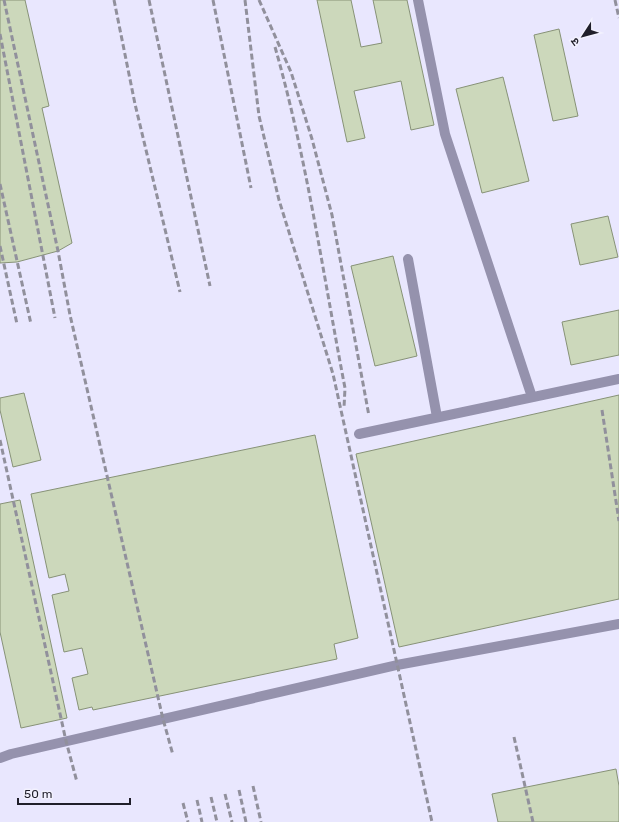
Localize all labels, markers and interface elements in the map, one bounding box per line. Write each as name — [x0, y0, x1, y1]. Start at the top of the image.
north arrow — [563, 16, 603, 56]
text: उ — [568, 35, 582, 48]
scale bar — [18, 780, 130, 806]
text: 50 m — [24, 787, 52, 801]

